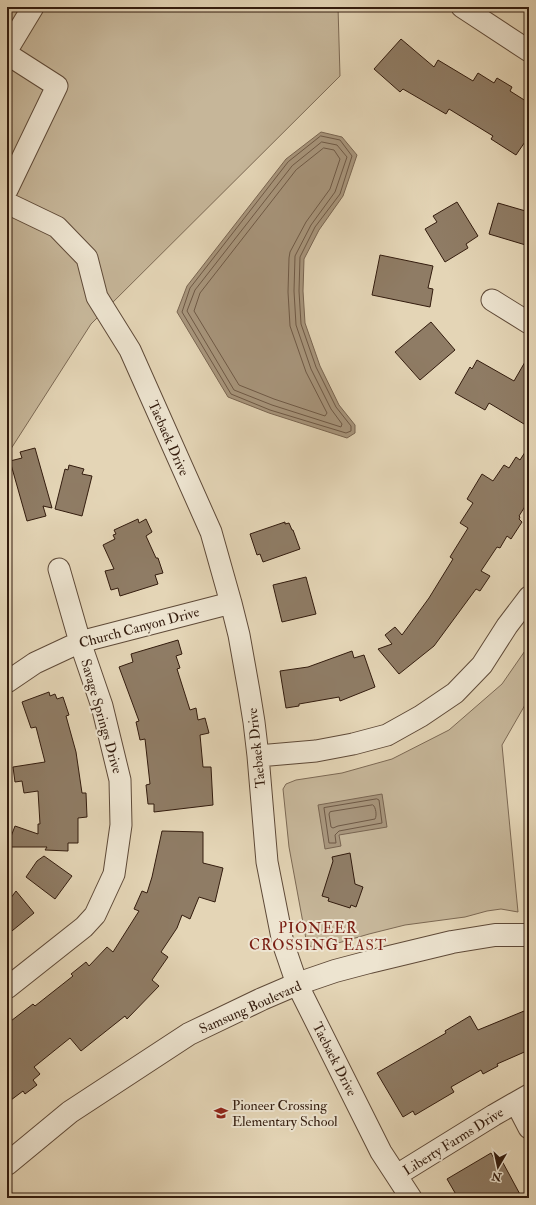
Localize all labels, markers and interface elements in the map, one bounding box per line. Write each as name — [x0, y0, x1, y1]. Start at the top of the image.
street label: Taebaek Drive — [144, 398, 193, 479]
street label: Church Canyon Drive — [77, 603, 202, 653]
street label: Savage Springs Drive — [76, 657, 126, 776]
street label: Taebaek Drive — [244, 707, 269, 789]
district label: PIONEER CROSSING EAST — [249, 919, 387, 955]
street label: Samsung Boulevard — [197, 977, 304, 1038]
street label: Taebaek Drive — [309, 1019, 360, 1099]
place label: Pioneer Crossing Elementary School — [232, 1097, 338, 1131]
street label: Liberty Farms Drive — [400, 1104, 507, 1180]
school or university icon: Pioneer Crossing Elementary School — [213, 1105, 229, 1121]
north arrow — [478, 1147, 518, 1187]
text: N — [490, 1169, 503, 1184]

